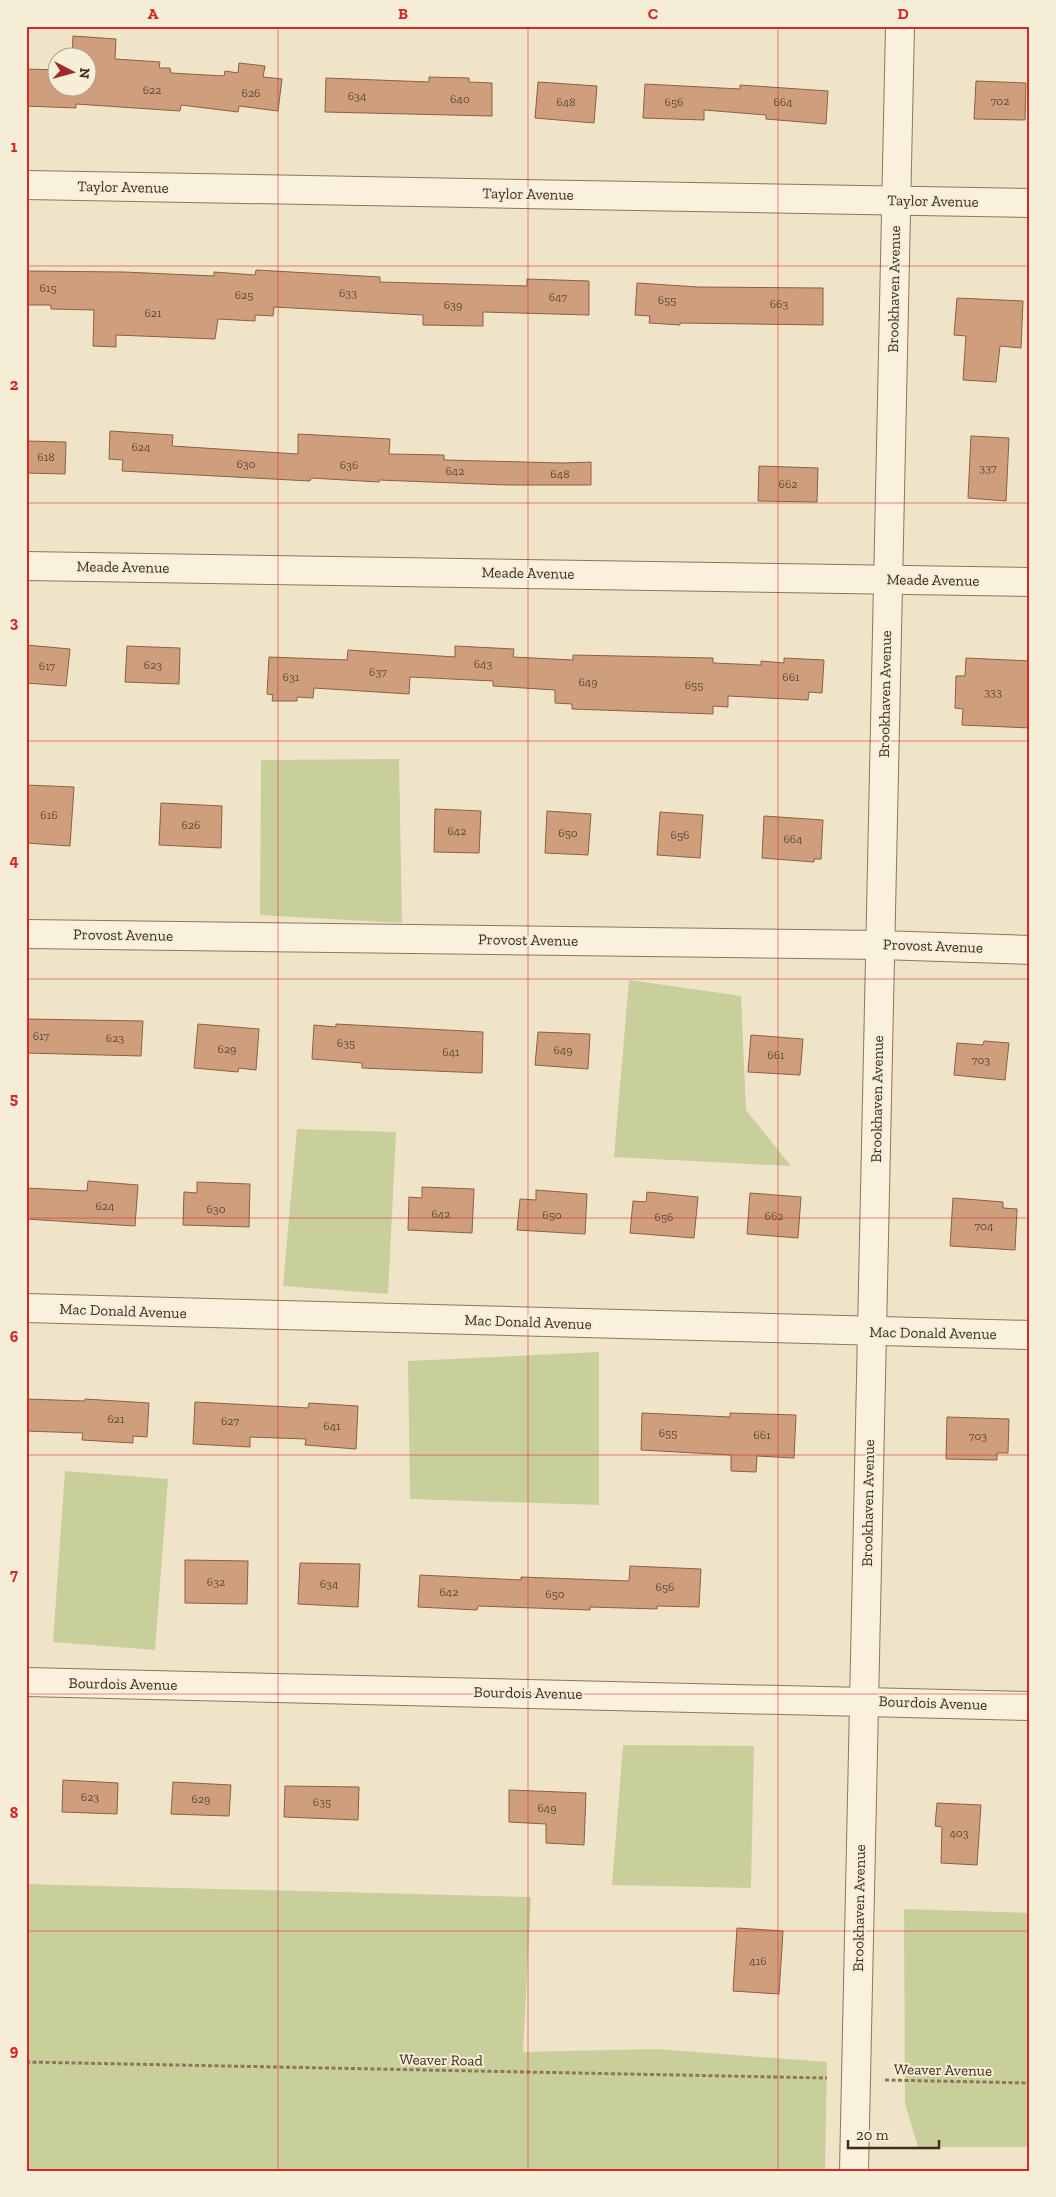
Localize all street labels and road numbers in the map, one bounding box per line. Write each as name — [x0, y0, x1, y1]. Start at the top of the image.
street label: Taylor Avenue — [77, 177, 169, 197]
street label: Taylor Avenue — [482, 184, 574, 204]
street label: Taylor Avenue — [887, 191, 979, 211]
street label: Brookhaven Avenue — [884, 225, 904, 353]
street label: Meade Avenue — [76, 557, 170, 577]
street label: Meade Avenue — [481, 563, 575, 583]
street label: Meade Avenue — [886, 570, 980, 590]
street label: Brookhaven Avenue — [875, 630, 895, 758]
street label: Provost Avenue — [73, 925, 173, 945]
street label: Provost Avenue — [478, 930, 578, 950]
street label: Provost Avenue — [883, 935, 983, 957]
street label: Brookhaven Avenue — [867, 1035, 887, 1163]
street label: Mac Donald Avenue — [59, 1300, 187, 1322]
street label: Mac Donald Avenue — [464, 1311, 592, 1333]
street label: Mac Donald Avenue — [869, 1323, 997, 1343]
street label: Brookhaven Avenue — [858, 1439, 878, 1567]
street label: Bourdois Avenue — [69, 1674, 177, 1694]
street label: Bourdois Avenue — [474, 1683, 582, 1703]
street label: Bourdois Avenue — [878, 1692, 988, 1714]
street label: Brookhaven Avenue — [849, 1844, 869, 1972]
street label: Weaver Road — [399, 2050, 484, 2070]
street label: Weaver Avenue — [894, 2060, 992, 2080]

